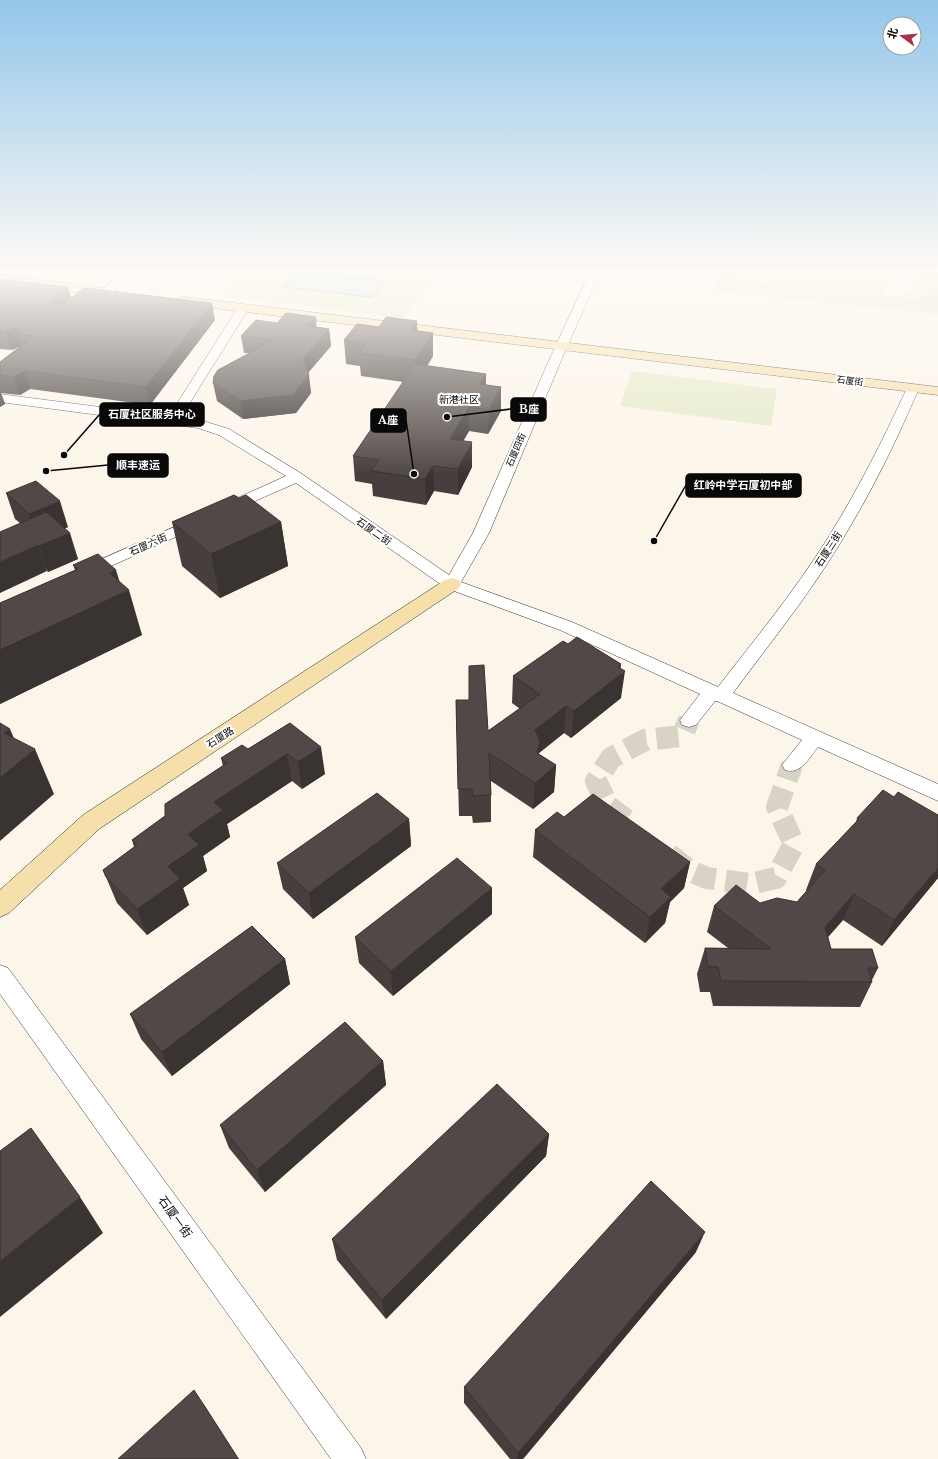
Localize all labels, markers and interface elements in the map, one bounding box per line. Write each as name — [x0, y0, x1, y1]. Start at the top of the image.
north arrow — [882, 16, 922, 56]
text: 北 — [884, 26, 901, 40]
street label: 石厦街 — [836, 373, 864, 388]
district label: 新港社区 — [439, 393, 479, 406]
callout: B座 — [511, 398, 546, 421]
text: B座 — [519, 402, 539, 416]
callout: 石厦社区服务中心 — [100, 403, 204, 426]
text: 石厦社区服务中心 — [108, 407, 196, 421]
callout: A座 — [371, 409, 406, 432]
text: A座 — [377, 413, 398, 427]
street label: 石厦四街 — [503, 431, 528, 469]
callout: 顺丰速运 — [108, 454, 168, 477]
text: 顺丰速运 — [116, 458, 160, 472]
callout: 红岭中学石厦初中部 — [686, 474, 801, 497]
text: 红岭中学石厦初中部 — [694, 478, 793, 492]
street label: 石厦二街 — [354, 515, 394, 548]
street label: 石厦三街 — [812, 529, 845, 570]
street label: 石厦六街 — [127, 530, 169, 559]
street label: 石厦路 — [204, 724, 236, 751]
street label: 石厦一街 — [155, 1193, 196, 1241]

